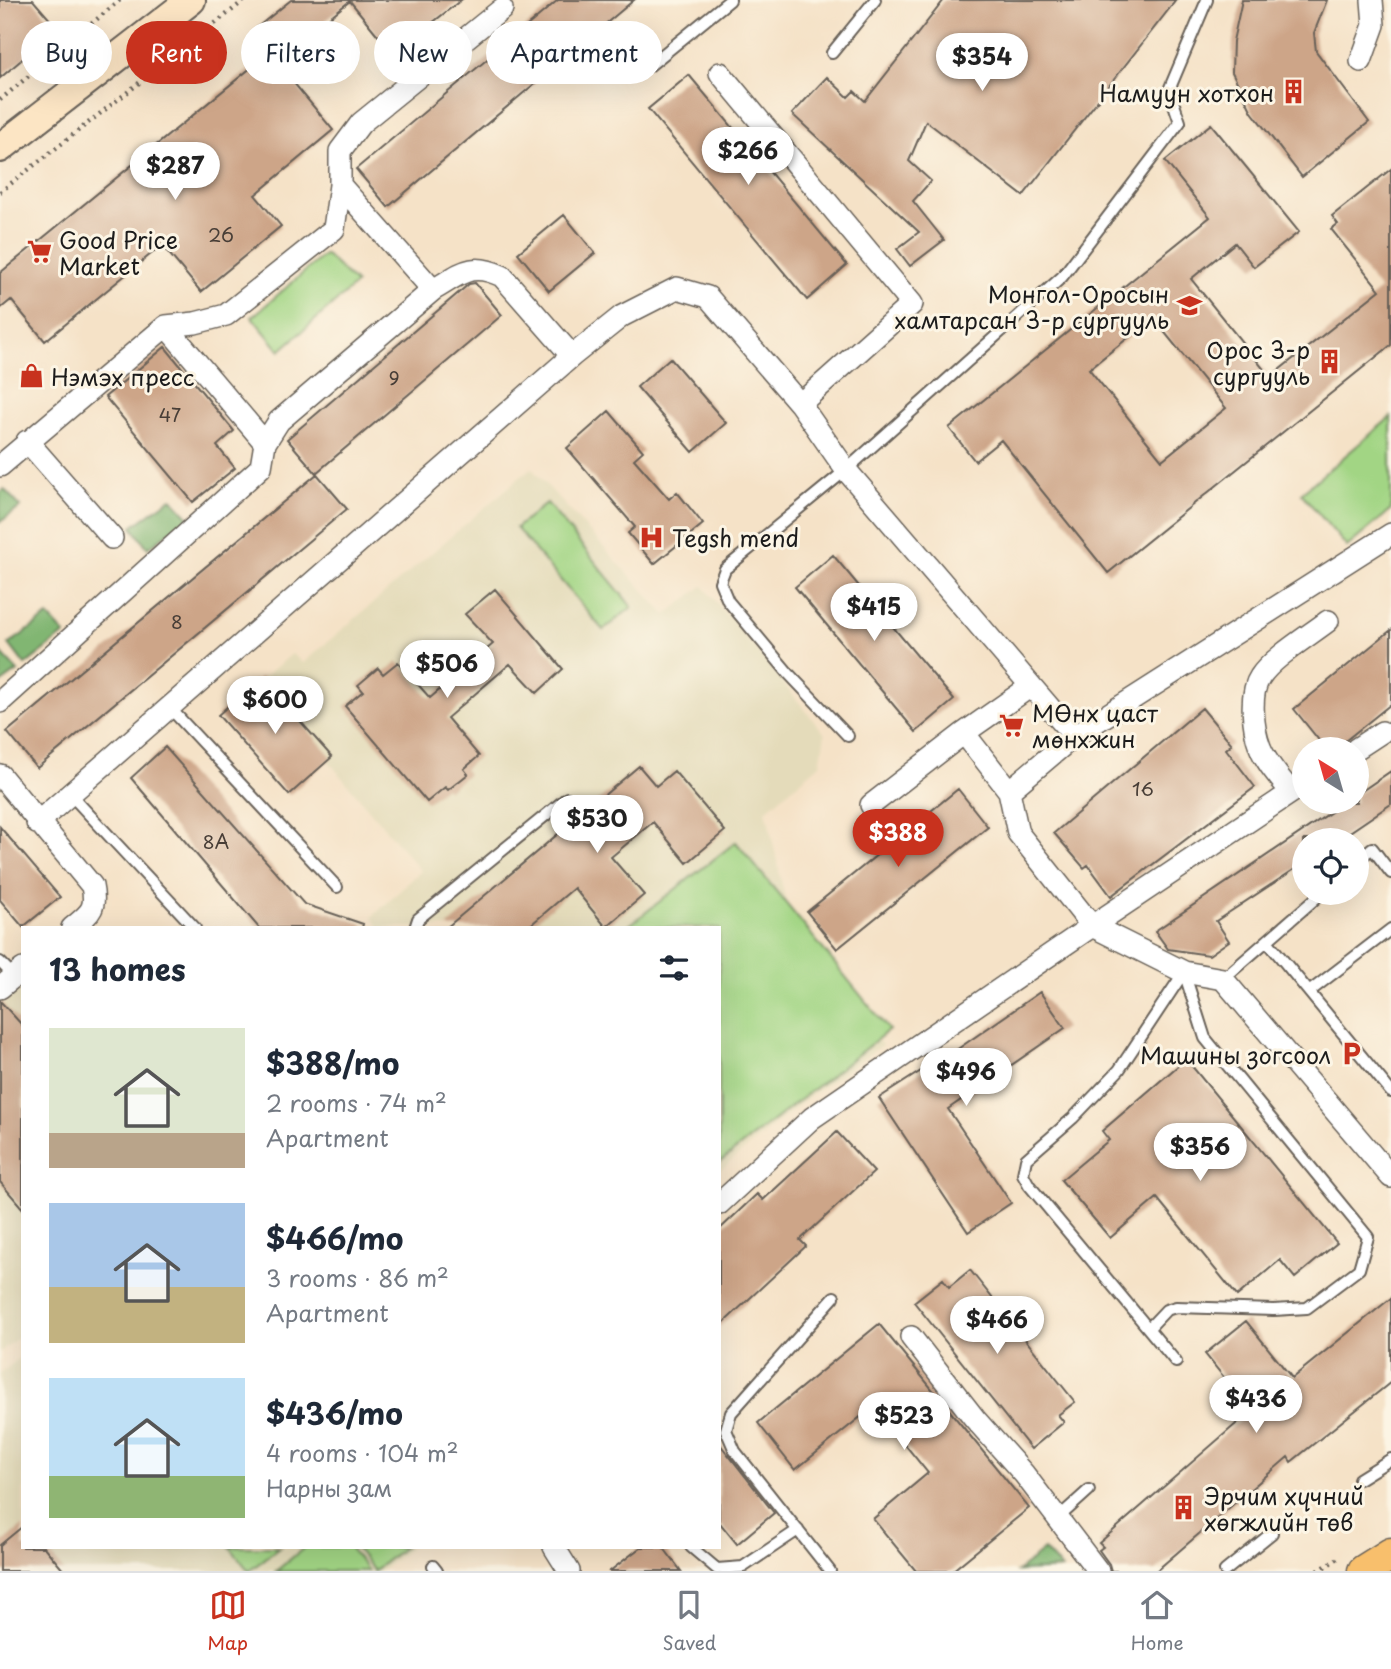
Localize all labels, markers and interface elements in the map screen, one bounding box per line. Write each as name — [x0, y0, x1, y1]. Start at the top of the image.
chip: Buy — [21, 21, 112, 84]
chip: Rent — [126, 21, 227, 84]
chip: Filters — [241, 21, 360, 84]
chip: New — [374, 21, 472, 84]
chip: Apartment — [486, 21, 662, 84]
pin: $354 — [941, 34, 1023, 93]
text: $354 — [952, 38, 1012, 73]
place label: Намуун хотхон — [1099, 75, 1274, 110]
building icon: Намуун хотхон — [1280, 78, 1308, 106]
pin: $266 — [707, 128, 789, 187]
text: $266 — [718, 132, 778, 167]
pin: $287 — [134, 142, 216, 202]
text: $287 — [146, 147, 204, 182]
house number: 26 — [208, 220, 234, 248]
place label: Good Price Market — [59, 222, 178, 283]
supermarket icon: Good Price Market — [25, 238, 53, 266]
place label: Монгол-Оросын хамтарсан 3-р сургууль — [895, 276, 1169, 337]
school or university icon: Монгол-Оросын хамтарсан 3-р сургууль — [1175, 292, 1203, 320]
place label: Орос 3-р сургууль — [1206, 332, 1310, 393]
building icon: Орос 3-р сургууль — [1316, 348, 1344, 376]
place label: Нэмэх пресс — [51, 359, 195, 394]
shop icon: Нэмэх пресс — [17, 362, 45, 390]
house number: 9 — [388, 363, 400, 391]
house number: 47 — [159, 400, 181, 428]
place label: Tegsh mend — [672, 520, 799, 555]
hospital icon: Tegsh mend — [638, 523, 666, 551]
pin: $415 — [833, 584, 915, 643]
text: $415 — [847, 588, 902, 623]
house number: 8 — [171, 607, 183, 635]
pin: $506 — [406, 640, 488, 700]
text: $506 — [416, 645, 478, 680]
pin: $600 — [234, 676, 316, 736]
text: $600 — [243, 681, 307, 716]
place label: МӨнх цаст мөнхжин — [1032, 695, 1159, 756]
supermarket icon: МӨнх цаст мөнхжин — [998, 711, 1026, 739]
north arrow — [1292, 737, 1368, 814]
map controls — [1292, 737, 1369, 905]
house number: 16 — [1132, 774, 1154, 802]
pin: $530 — [556, 796, 638, 855]
text: $530 — [566, 800, 628, 835]
pin: $388 — [857, 810, 939, 869]
text: $388 — [869, 814, 927, 849]
house number: 8А — [203, 827, 229, 855]
button: locate — [1292, 828, 1369, 905]
text: 13 homes — [49, 946, 186, 991]
icon: filters — [655, 949, 693, 987]
place label: Машины зогсоол — [1140, 1037, 1331, 1072]
text: $388/mo — [266, 1040, 399, 1085]
parking icon: Машины зогсоол — [1337, 1040, 1365, 1068]
pin: $496 — [925, 1048, 1007, 1108]
text: $496 — [936, 1053, 996, 1088]
icon: home — [105, 1056, 189, 1140]
text: 2 rooms · 74 m² — [266, 1085, 447, 1120]
text: Apartment — [266, 1120, 389, 1155]
pin: $356 — [1159, 1124, 1241, 1183]
text: $356 — [1170, 1128, 1230, 1163]
text: $466/mo — [266, 1215, 403, 1260]
icon: home — [105, 1231, 189, 1315]
text: 3 rooms · 86 m² — [266, 1260, 449, 1295]
text: Apartment — [266, 1295, 389, 1330]
pin: $466 — [956, 1296, 1038, 1356]
text: $466 — [966, 1301, 1028, 1336]
pin: $436 — [1215, 1376, 1297, 1435]
text: $436 — [1225, 1380, 1287, 1415]
text: $436/mo — [266, 1390, 403, 1435]
pin: $523 — [863, 1392, 945, 1452]
text: $523 — [874, 1397, 934, 1432]
icon: home — [105, 1406, 189, 1490]
text: 4 rooms · 104 m² — [266, 1435, 459, 1470]
text: Нарны зам — [266, 1470, 393, 1505]
place label: Эрчим хүчний хөгжлийн төв — [1204, 1478, 1364, 1539]
building icon: Эрчим хүчний хөгжлийн төв — [1170, 1494, 1198, 1522]
tab: Map — [207, 1586, 248, 1656]
tab: Saved — [662, 1586, 716, 1656]
tab: Home — [1131, 1586, 1184, 1656]

